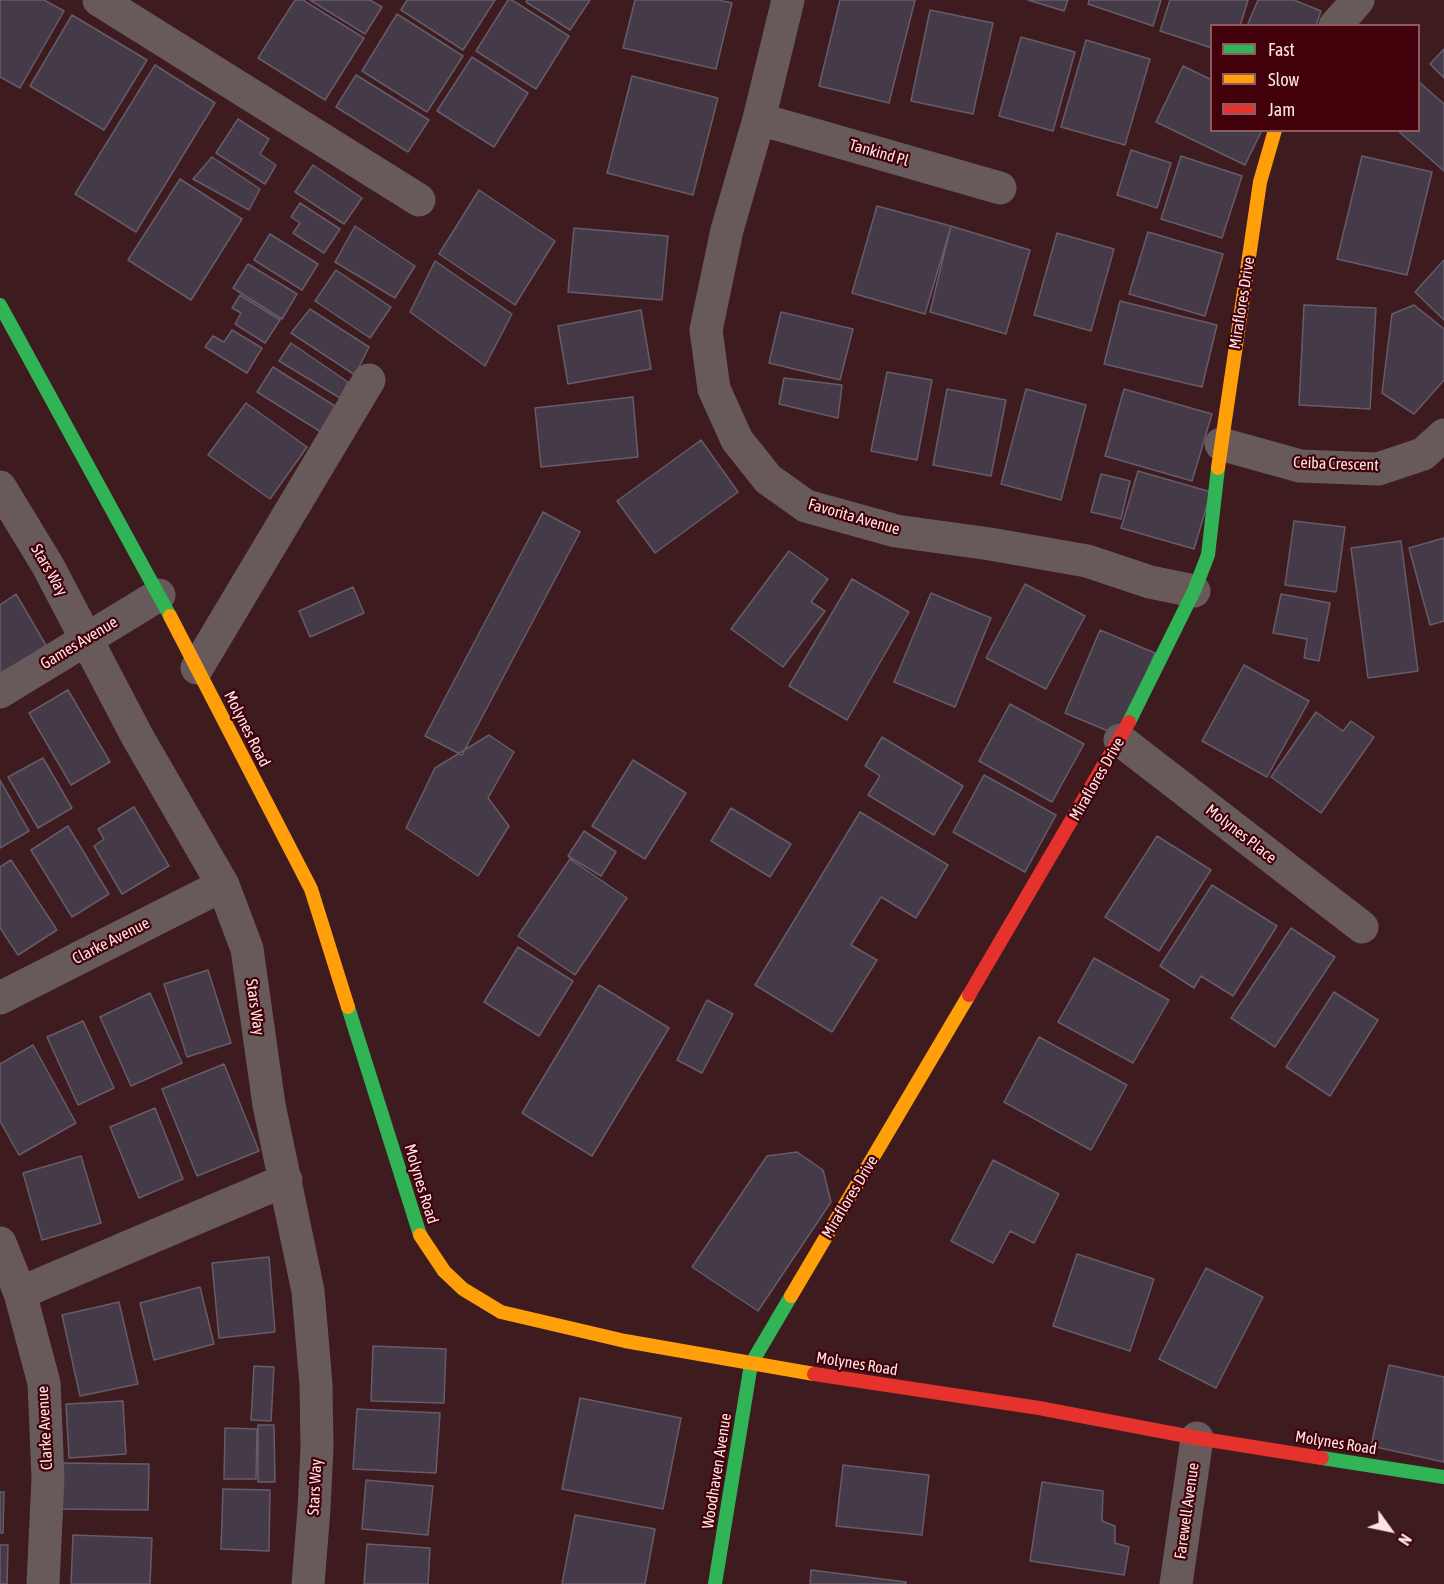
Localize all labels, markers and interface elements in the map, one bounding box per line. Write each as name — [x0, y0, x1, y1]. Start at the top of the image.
legend — [1210, 24, 1420, 132]
text: Fast — [1268, 39, 1295, 60]
text: Slow — [1268, 69, 1299, 90]
text: Jam — [1268, 99, 1295, 120]
street label: Tankind Pl — [847, 135, 911, 171]
street label: Miraflores Drive — [1225, 256, 1259, 350]
street label: Ceiba Crescent — [1293, 453, 1379, 475]
street label: Favorita Avenue — [806, 495, 902, 539]
street label: Stars Way — [27, 541, 71, 599]
street label: Games Avenue — [37, 612, 121, 674]
street label: Molynes Road — [220, 688, 274, 770]
street label: Miraflores Drive — [1065, 734, 1129, 824]
street label: Molynes Place — [1202, 800, 1280, 868]
street label: Clarke Avenue — [69, 913, 153, 969]
street label: Stars Way — [242, 978, 268, 1036]
street label: Molynes Road — [400, 1142, 442, 1226]
street label: Miraflores Drive — [818, 1152, 882, 1242]
street label: Molynes Road — [815, 1348, 899, 1380]
street label: Clarke Avenue — [33, 1386, 57, 1470]
street label: Woodhaven Avenue — [698, 1412, 736, 1530]
street label: Molynes Road — [1294, 1427, 1378, 1459]
street label: Stars Way — [304, 1458, 326, 1516]
street label: Farewell Avenue — [1171, 1462, 1203, 1560]
north arrow — [1360, 1500, 1420, 1560]
text: N — [1395, 1531, 1415, 1549]

